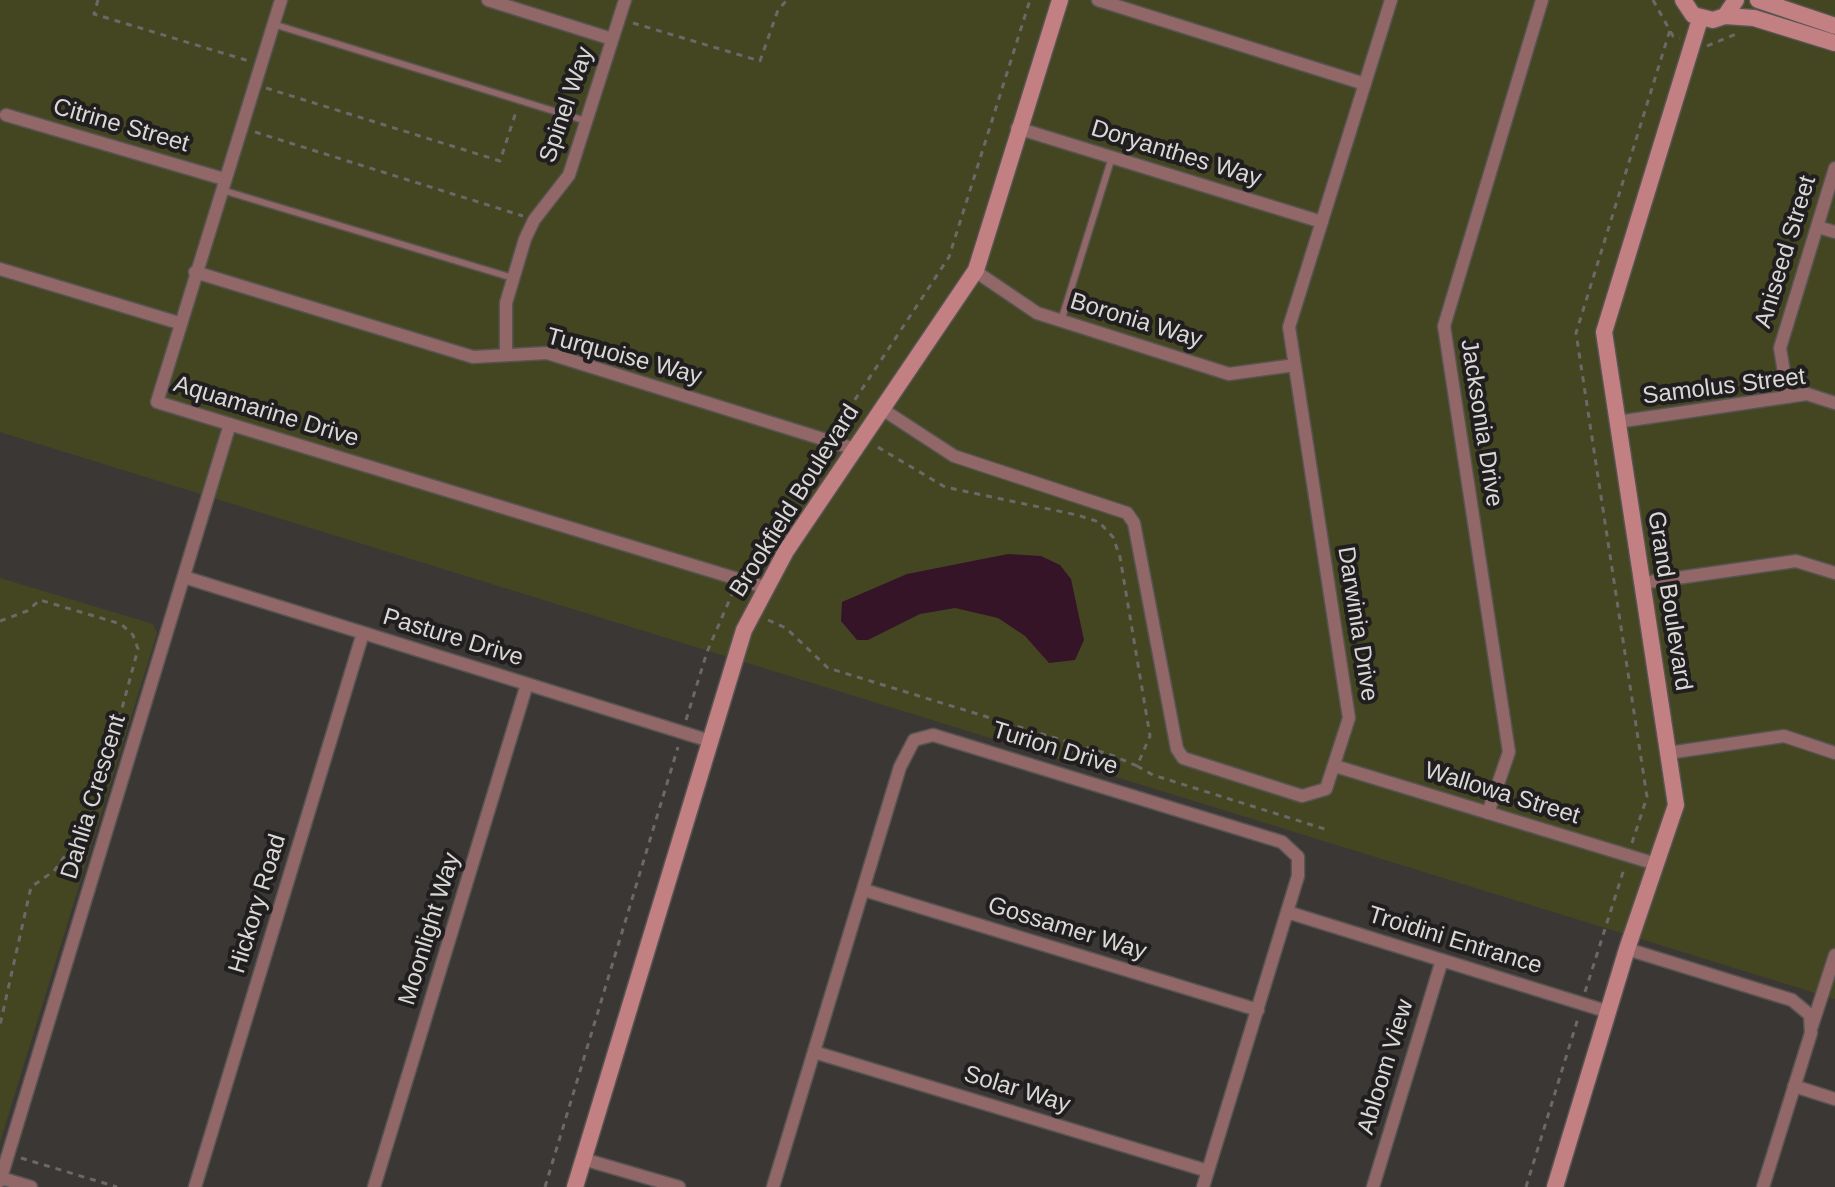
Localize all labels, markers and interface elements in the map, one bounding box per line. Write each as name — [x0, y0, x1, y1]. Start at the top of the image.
street label: Spinel Way — [534, 43, 600, 167]
street label: Citrine Street — [50, 93, 192, 159]
street label: Doryanthes Way — [1087, 114, 1265, 194]
street label: Aniseed Street — [1749, 173, 1823, 331]
street label: Boronia Way — [1067, 287, 1205, 355]
street label: Turquoise Way — [543, 322, 705, 392]
street label: Jacksonia Drive — [1454, 337, 1508, 509]
street label: Samolus Street — [1641, 363, 1807, 411]
street label: Aquamarine Drive — [170, 370, 362, 454]
street label: Brookfield Boulevard — [724, 399, 866, 603]
street label: Grand Boulevard — [1641, 509, 1697, 693]
street label: Darwinia Drive — [1331, 545, 1383, 703]
street label: Pasture Drive — [379, 603, 527, 673]
street label: Dahlia Crescent — [55, 711, 133, 883]
street label: Turion Drive — [989, 716, 1121, 782]
street label: Wallowa Street — [1421, 757, 1583, 831]
street label: Hickory Road — [223, 831, 293, 977]
street label: Moonlight Way — [393, 849, 467, 1009]
street label: Gossamer Way — [984, 891, 1150, 967]
street label: Troidini Entrance — [1364, 901, 1546, 981]
street label: Abloom View — [1352, 996, 1420, 1138]
street label: Solar Way — [960, 1060, 1074, 1120]

